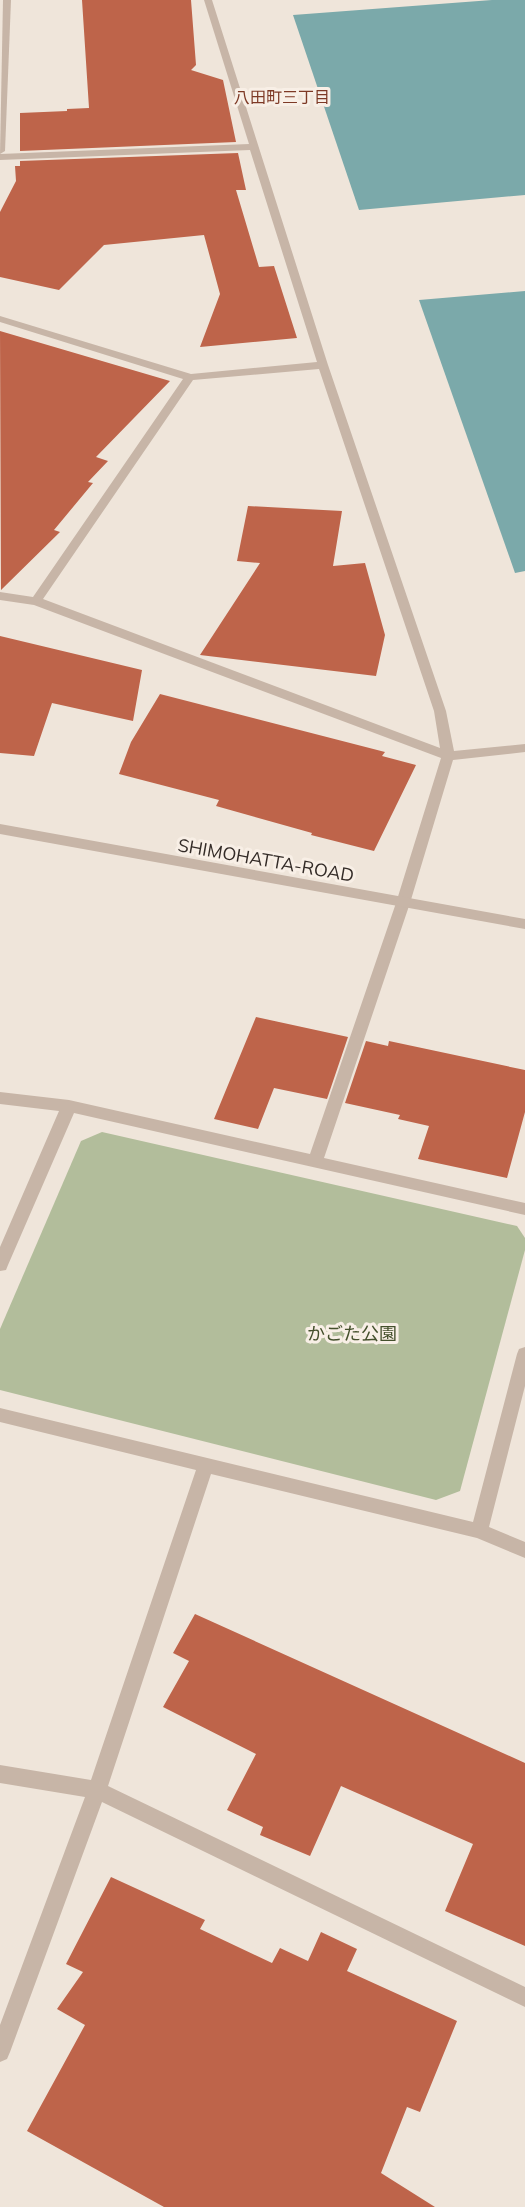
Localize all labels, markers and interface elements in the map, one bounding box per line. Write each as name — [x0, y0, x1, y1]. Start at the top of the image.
district label: 八田町三丁目 — [234, 87, 330, 107]
street label: SHIMOHATTA-ROAD — [176, 833, 356, 887]
park label: かごた公園 — [307, 1322, 397, 1345]

